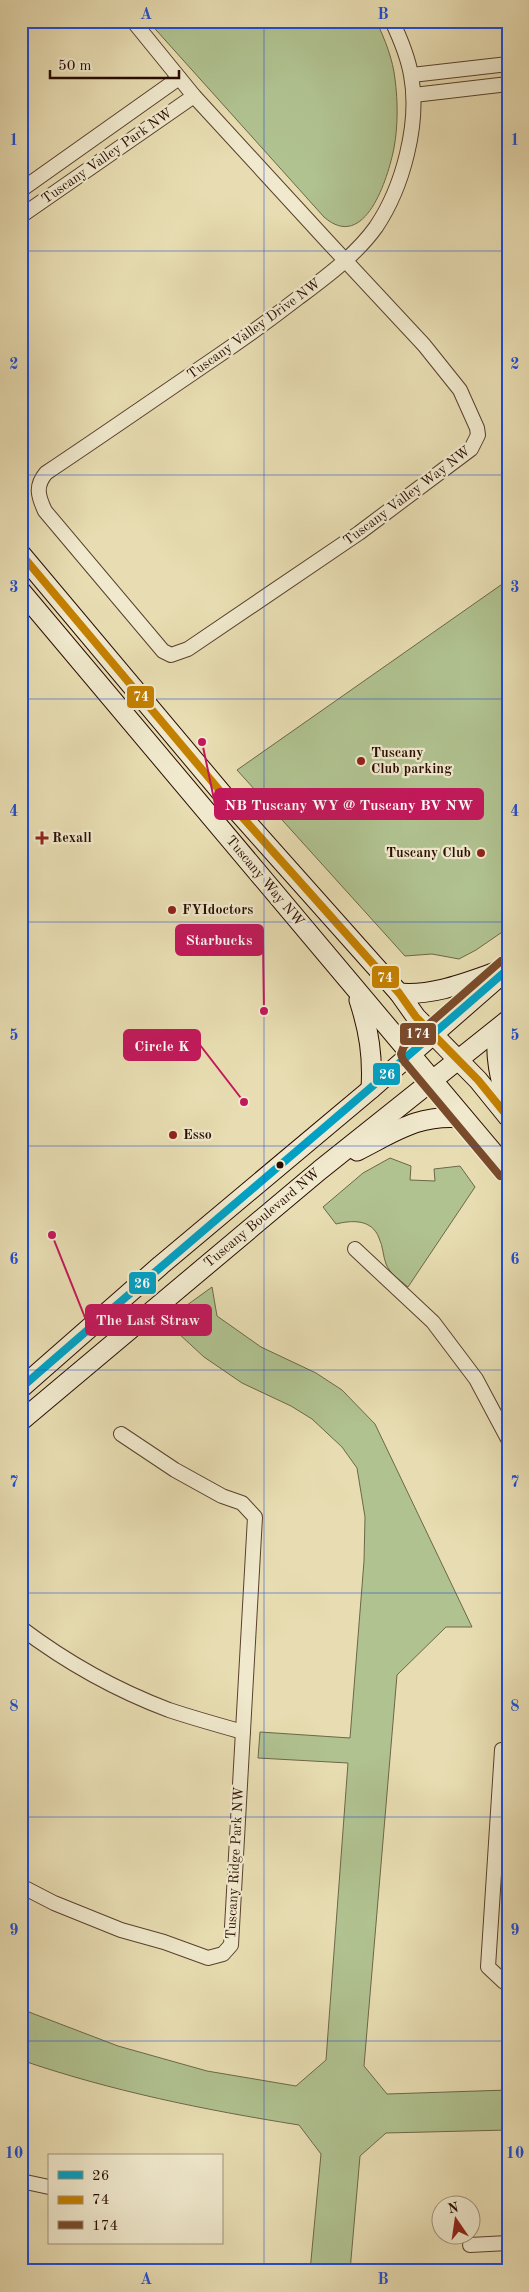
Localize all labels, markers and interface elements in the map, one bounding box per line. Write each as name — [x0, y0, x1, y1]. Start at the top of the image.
text: A — [140, 7, 152, 23]
text: B — [377, 7, 389, 23]
scale bar — [50, 48, 179, 80]
text: 50 m — [58, 59, 92, 74]
street label: Tuscany Valley Park NW — [39, 106, 175, 206]
text: 1 — [9, 133, 19, 149]
text: 1 — [510, 133, 520, 149]
street label: Tuscany Valley Drive NW — [185, 276, 323, 382]
text: 2 — [9, 357, 19, 373]
text: 2 — [510, 357, 520, 373]
street label: Tuscany Valley Way NW — [341, 444, 473, 548]
text: 3 — [9, 580, 19, 596]
text: 3 — [510, 580, 520, 596]
line badge: 74 — [126, 685, 155, 709]
text: 74 — [133, 690, 149, 704]
place label: Tuscany Club parking — [371, 746, 452, 776]
marker: Tuscany Club parking — [355, 755, 367, 767]
callout: NB Tuscany WY @ Tuscany BV NW — [215, 789, 483, 819]
text: NB Tuscany WY @ Tuscany BV NW — [225, 799, 473, 814]
text: 4 — [9, 804, 19, 820]
text: 4 — [510, 804, 520, 820]
place label: Rexall — [52, 831, 92, 845]
marker: Rexall — [36, 832, 48, 844]
street label: Tuscany Way NW — [223, 833, 307, 929]
place label: Tuscany Club — [386, 846, 471, 860]
marker: Tuscany Club — [475, 847, 487, 859]
place label: FYIdoctors — [182, 903, 253, 917]
marker: FYIdoctors — [166, 904, 178, 916]
callout: Starbucks — [176, 925, 263, 955]
text: Starbucks — [186, 934, 252, 949]
line badge: 74 — [371, 965, 400, 989]
text: 74 — [377, 971, 393, 985]
line badge: 174 — [399, 1022, 437, 1046]
text: 174 — [406, 1027, 430, 1041]
text: 5 — [9, 1028, 19, 1044]
text: 5 — [510, 1028, 520, 1044]
callout: Circle K — [124, 1030, 200, 1060]
text: Circle K — [134, 1040, 190, 1055]
line badge: 26 — [372, 1062, 401, 1086]
text: 26 — [379, 1068, 395, 1082]
place label: Esso — [183, 1128, 212, 1142]
marker: Esso — [167, 1129, 179, 1141]
unlabelled marker — [275, 1160, 285, 1170]
street label: Tuscany Boulevard NW — [201, 1166, 323, 1270]
text: 6 — [9, 1252, 19, 1268]
text: 6 — [510, 1252, 520, 1268]
line badge: 26 — [128, 1271, 157, 1295]
text: 26 — [134, 1277, 150, 1291]
callout: The Last Straw — [86, 1305, 211, 1335]
text: The Last Straw — [96, 1314, 201, 1329]
text: 7 — [9, 1475, 19, 1491]
text: 7 — [510, 1475, 520, 1491]
text: 8 — [9, 1699, 19, 1715]
text: 8 — [510, 1699, 520, 1715]
street label: Tuscany Ridge Park NW — [224, 1786, 246, 1940]
text: 9 — [9, 1923, 19, 1939]
text: 9 — [510, 1923, 520, 1939]
text: 10 — [5, 2146, 23, 2162]
text: 10 — [506, 2146, 524, 2162]
legend — [48, 2154, 222, 2244]
text: 26 — [92, 2169, 109, 2184]
text: 74 — [92, 2193, 109, 2208]
north arrow — [432, 2194, 482, 2244]
text: N — [447, 2200, 460, 2216]
text: 174 — [92, 2219, 118, 2234]
text: A — [140, 2272, 152, 2288]
text: B — [377, 2272, 389, 2288]

